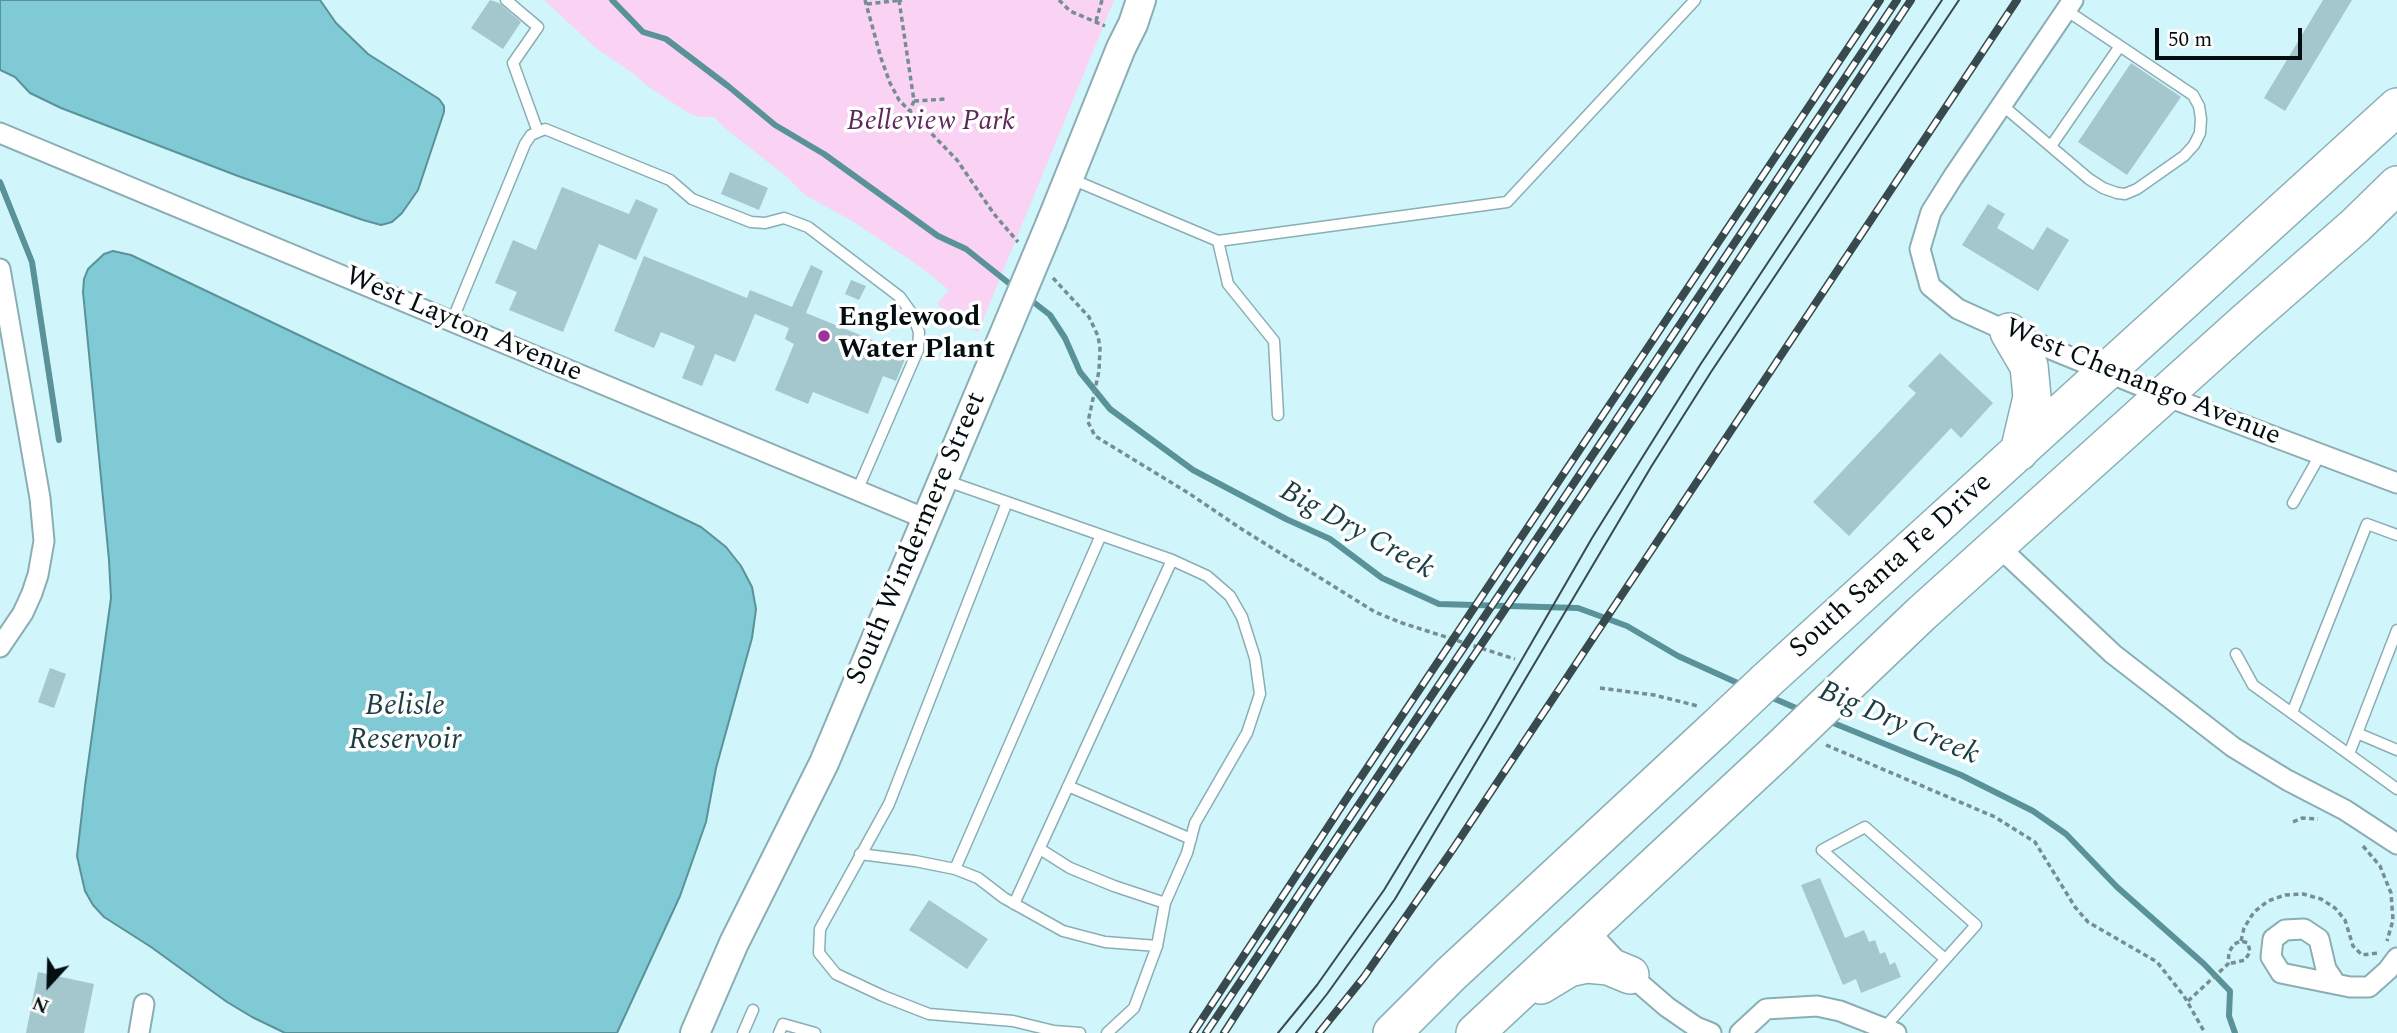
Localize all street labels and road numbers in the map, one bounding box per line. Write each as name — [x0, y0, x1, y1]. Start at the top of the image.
street label: West Layton Avenue — [339, 261, 587, 391]
street label: West Chenango Avenue — [1999, 313, 2285, 455]
street label: South Windermere Street — [841, 388, 995, 690]
street label: South Santa Fe Drive — [1784, 467, 2000, 667]

